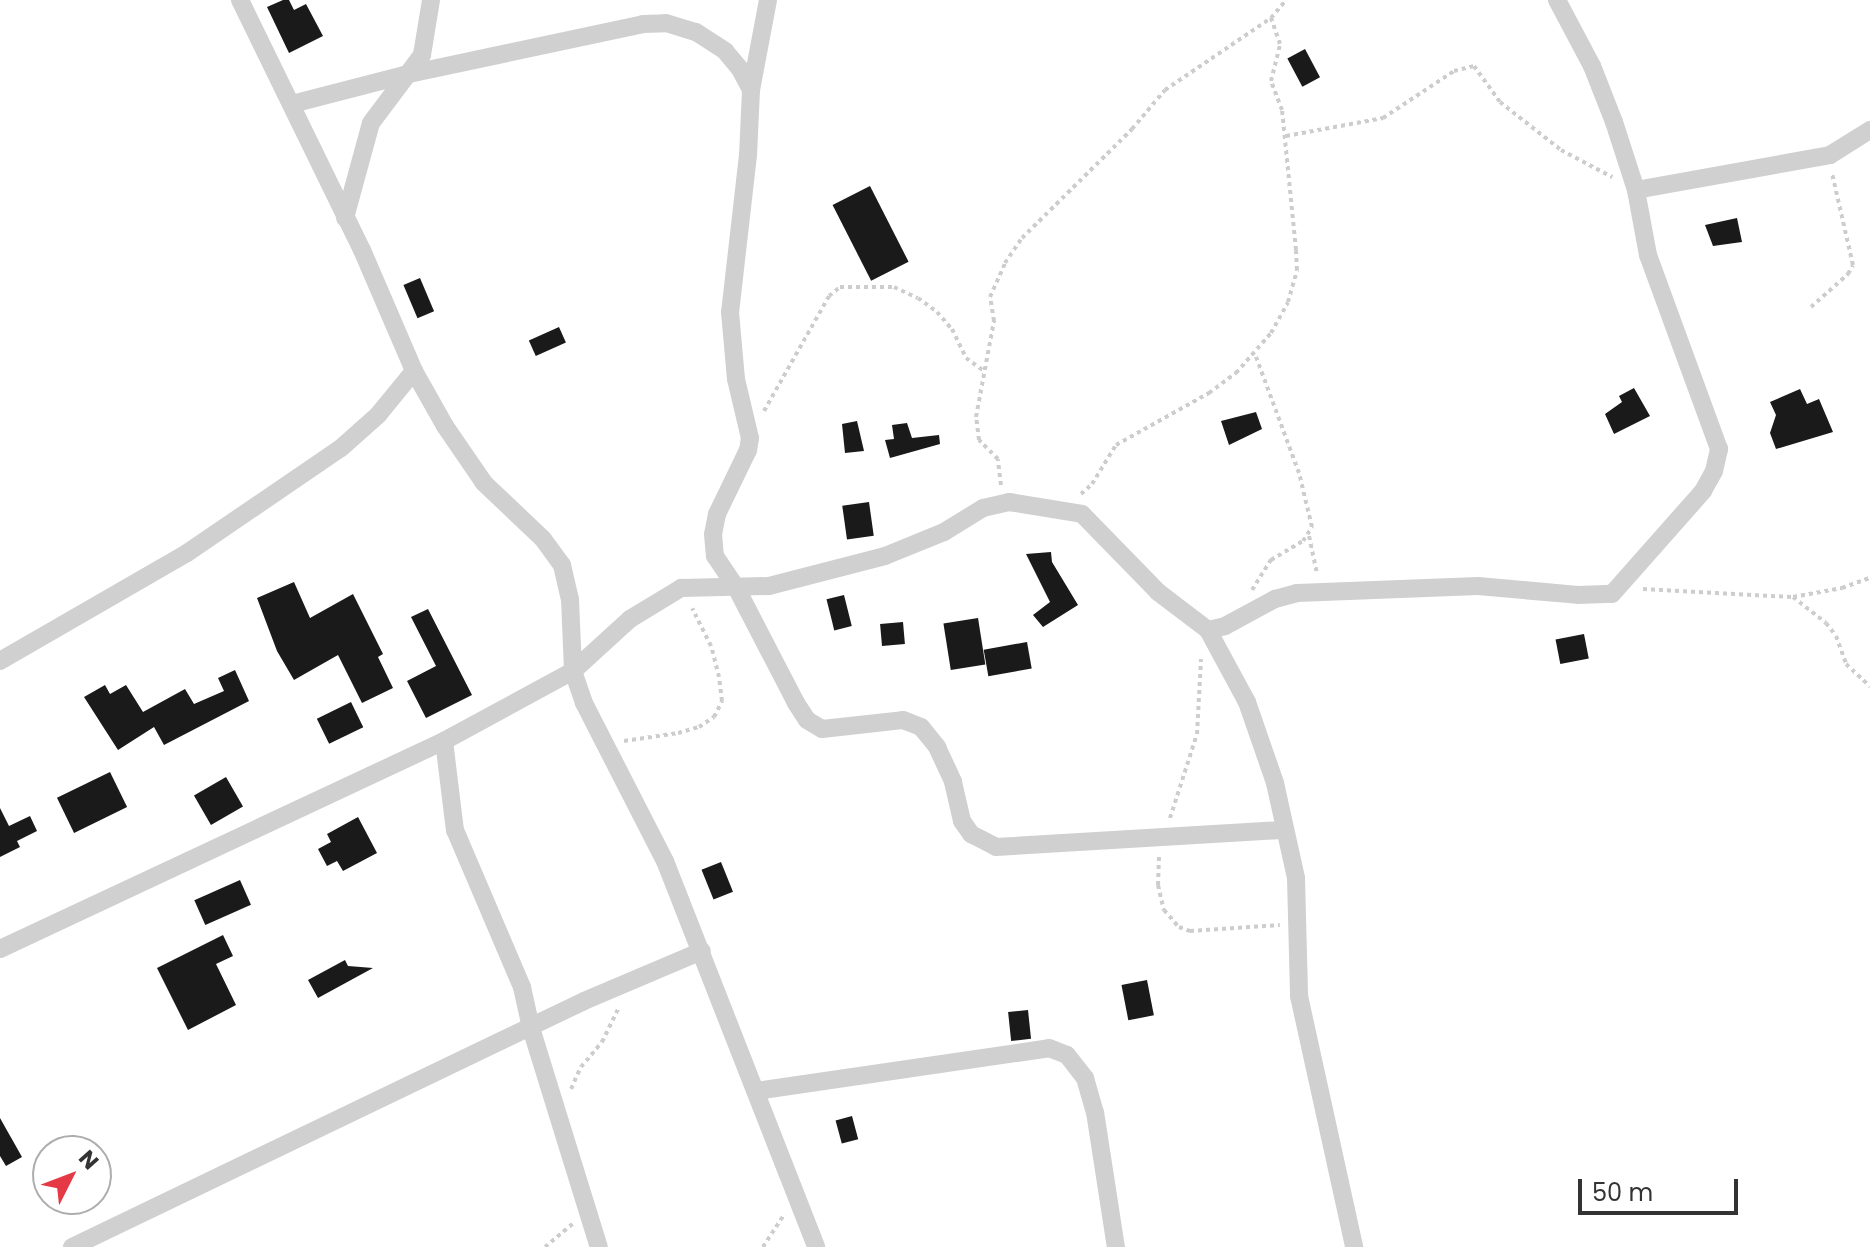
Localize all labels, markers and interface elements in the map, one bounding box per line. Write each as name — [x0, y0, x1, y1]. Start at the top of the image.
north arrow — [32, 1135, 112, 1215]
text: N — [72, 1143, 106, 1176]
scale bar — [1582, 1163, 1742, 1213]
text: 50 m — [1592, 1176, 1653, 1209]

